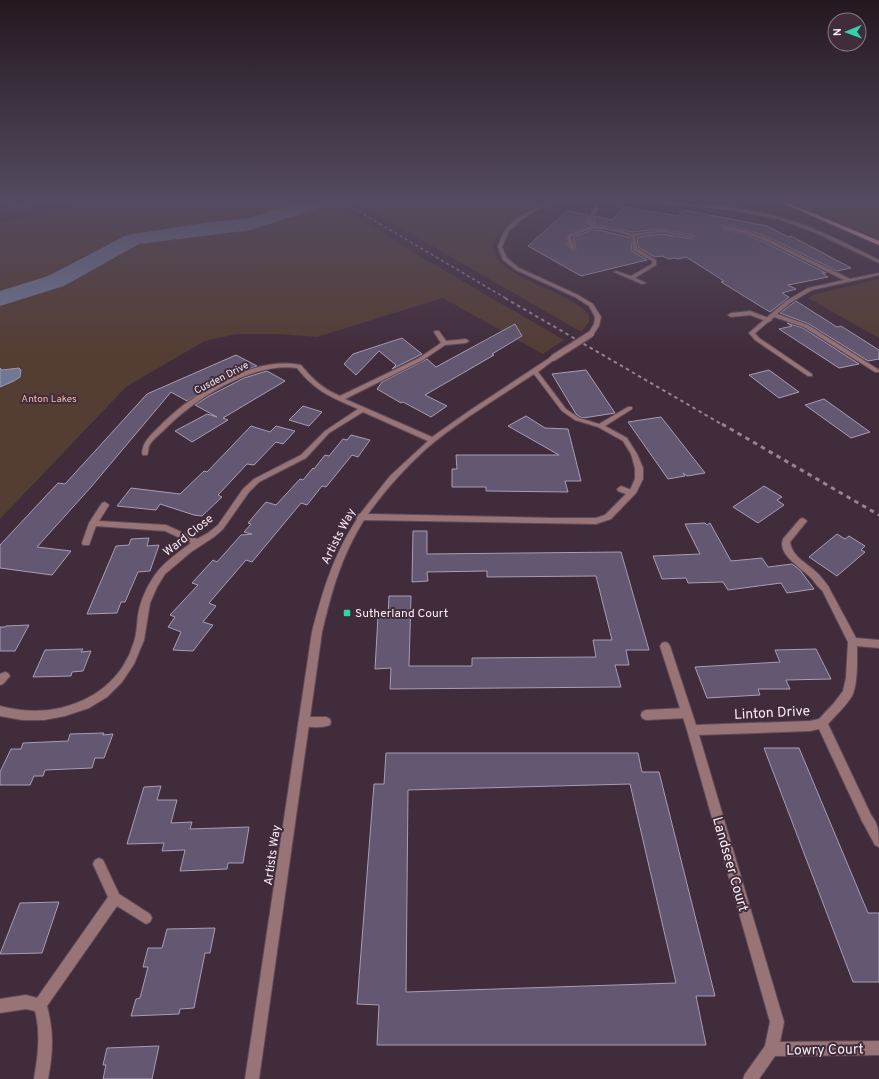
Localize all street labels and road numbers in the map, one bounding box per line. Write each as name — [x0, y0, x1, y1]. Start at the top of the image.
street label: Cusden Drive — [192, 359, 251, 398]
street label: Artists Way — [318, 506, 360, 567]
street label: Ward Close — [160, 511, 217, 560]
street label: Linton Drive — [734, 703, 811, 724]
street label: Landseer Court — [708, 815, 751, 914]
street label: Artists Way — [261, 824, 285, 886]
street label: Lowry Court — [786, 1041, 864, 1060]

